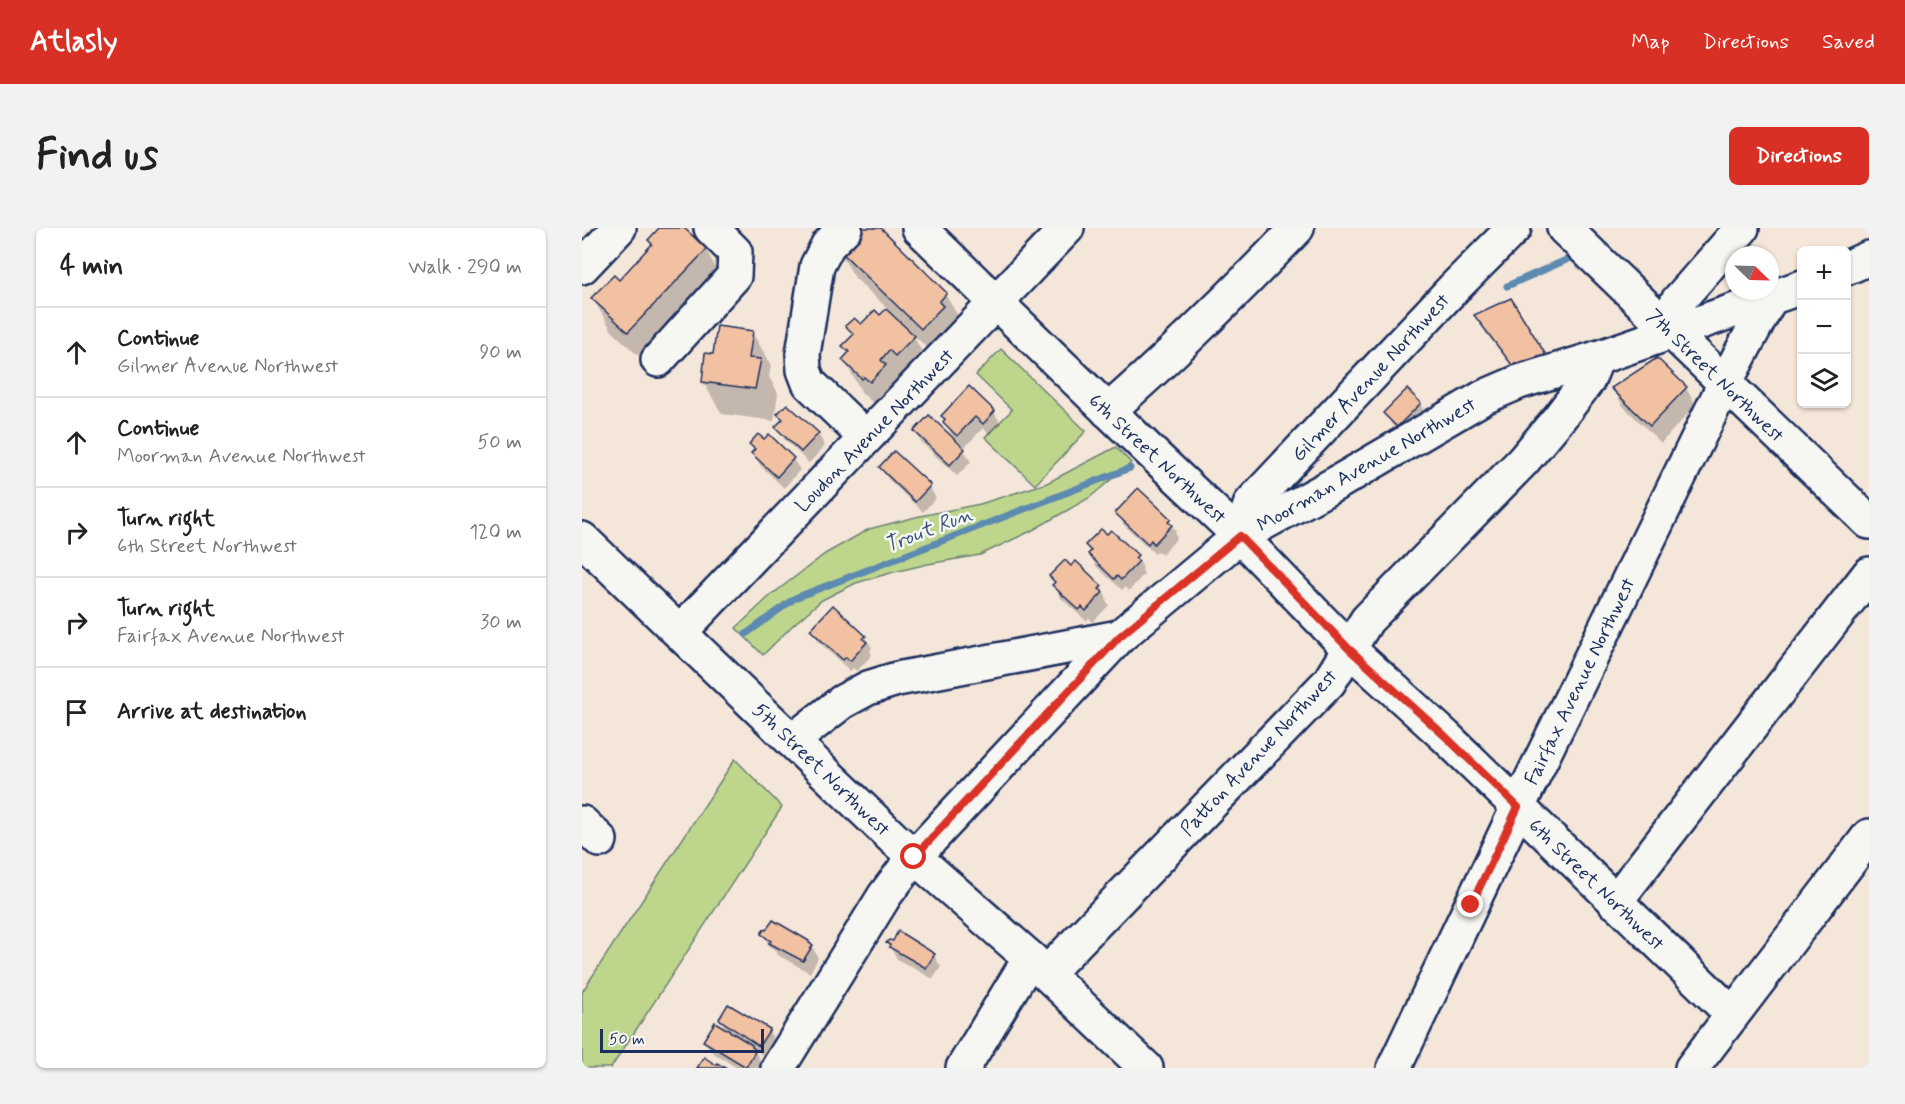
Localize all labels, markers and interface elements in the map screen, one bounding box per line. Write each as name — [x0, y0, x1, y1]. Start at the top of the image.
text: Atlasly — [30, 24, 118, 61]
text: Map — [1631, 28, 1670, 56]
text: Directions — [1703, 28, 1789, 56]
text: Saved — [1822, 28, 1875, 56]
button: Directions — [1729, 127, 1869, 185]
text: Find us — [36, 129, 158, 184]
north arrow — [1725, 246, 1779, 300]
map controls — [1797, 246, 1851, 408]
button: + — [1797, 246, 1851, 300]
text: 4 min — [60, 250, 123, 284]
text: Walk · 290 m — [408, 254, 522, 281]
street label: Gilmer Avenue Northwest — [1286, 288, 1456, 468]
button: − — [1797, 300, 1851, 354]
street label: 7th Street Northwest — [1640, 303, 1790, 449]
text: Continue — [117, 325, 199, 353]
icon: ahead — [60, 336, 93, 369]
text: 90 m — [479, 339, 522, 366]
street label: Loudon Avenue Northwest — [790, 343, 961, 519]
text: Gilmer Avenue Northwest — [117, 353, 338, 380]
button: layers — [1797, 354, 1851, 408]
street label: 6th Street Northwest — [1082, 388, 1232, 530]
street label: Moorman Avenue Northwest — [1252, 391, 1481, 539]
text: Continue — [117, 415, 199, 443]
icon: ahead — [60, 426, 93, 459]
text: 50 m — [477, 429, 522, 456]
text: Moorman Avenue Northwest — [117, 443, 366, 470]
water label: Trout Run — [880, 500, 977, 560]
text: Turn right — [117, 505, 215, 533]
icon: right — [60, 516, 93, 549]
text: 120 m — [469, 519, 522, 546]
text: 6th Street Northwest — [117, 533, 297, 560]
street label: Fairfax Avenue Northwest — [1518, 573, 1642, 790]
text: Turn right — [117, 595, 215, 623]
icon: right — [60, 606, 93, 639]
text: 30 m — [480, 609, 522, 636]
text: Fairfax Avenue Northwest — [117, 623, 344, 650]
street label: Patton Avenue Northwest — [1174, 664, 1344, 842]
icon: arrive — [60, 696, 93, 729]
street label: 5th Street Northwest — [746, 697, 896, 843]
text: Arrive at destination — [117, 698, 307, 726]
street label: 6th Street Northwest — [1522, 813, 1670, 957]
route start — [900, 843, 926, 869]
route end — [1457, 891, 1483, 917]
scale bar — [600, 1026, 764, 1054]
text: 50 m — [609, 1029, 645, 1050]

